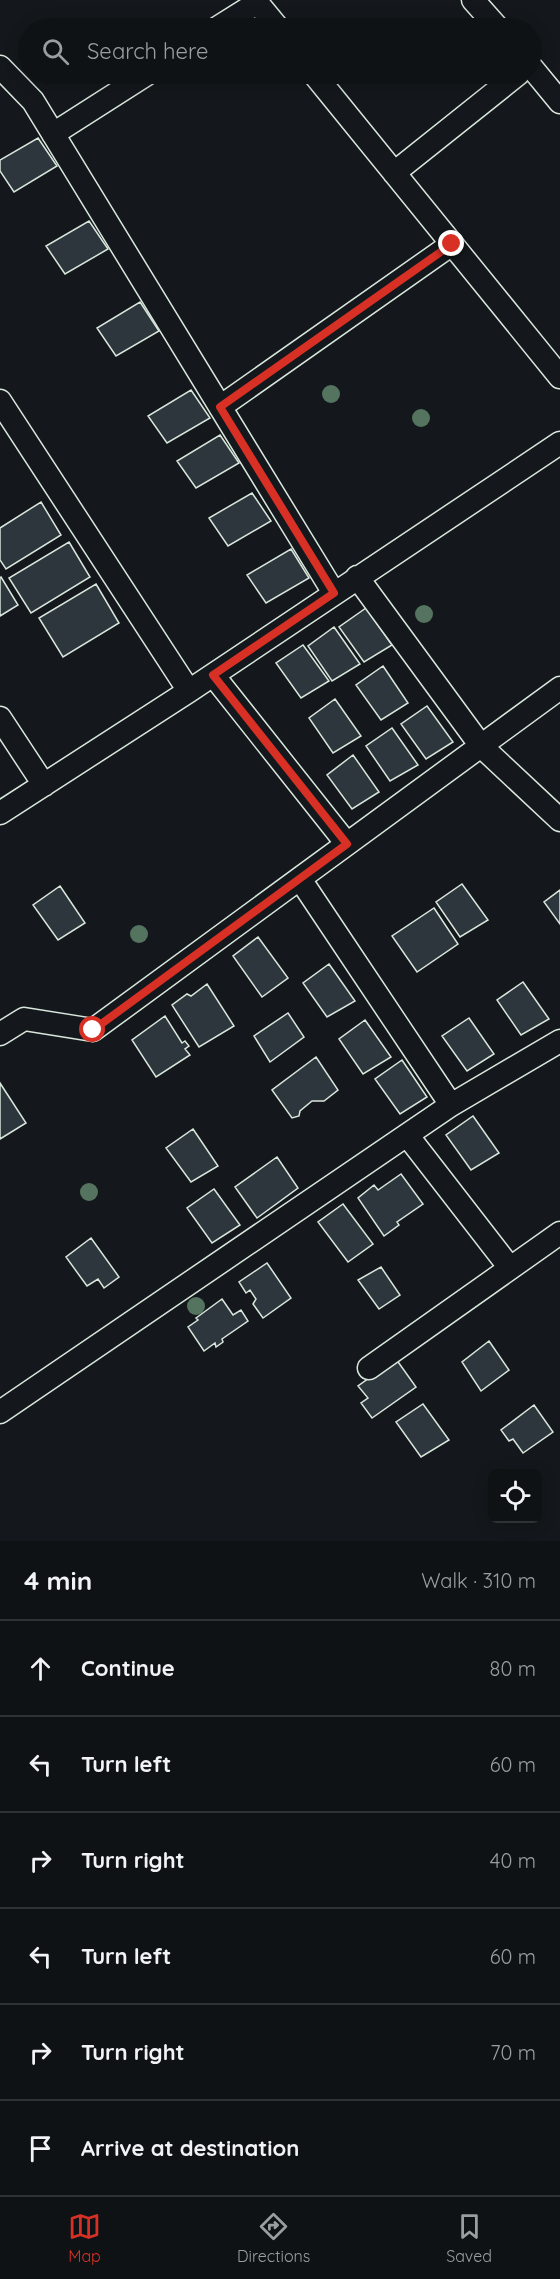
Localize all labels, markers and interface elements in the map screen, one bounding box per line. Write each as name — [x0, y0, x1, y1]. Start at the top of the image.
search box — [18, 18, 542, 84]
icon: search — [39, 35, 72, 68]
text: Search here — [87, 37, 208, 65]
route end — [438, 230, 464, 256]
route start — [79, 1016, 105, 1042]
map controls — [488, 1469, 542, 1523]
button: locate — [488, 1469, 542, 1523]
text: 4 min — [24, 1564, 92, 1597]
text: Walk · 310 m — [421, 1568, 536, 1593]
icon: ahead — [24, 1652, 57, 1685]
text: Continue — [81, 1654, 175, 1682]
text: 80 m — [490, 1656, 536, 1681]
icon: left — [24, 1748, 57, 1781]
text: Turn left — [81, 1750, 171, 1778]
text: 60 m — [490, 1752, 536, 1777]
icon: right — [24, 1844, 57, 1877]
text: Turn right — [81, 1846, 185, 1874]
text: 40 m — [490, 1848, 536, 1873]
icon: left — [24, 1940, 57, 1973]
text: Turn left — [81, 1942, 171, 1970]
text: 60 m — [490, 1944, 536, 1969]
icon: right — [24, 2036, 57, 2069]
text: Turn right — [81, 2038, 185, 2066]
text: 70 m — [490, 2040, 536, 2065]
icon: arrive — [24, 2132, 57, 2165]
text: Arrive at destination — [81, 2134, 299, 2162]
tab: Map — [68, 2210, 101, 2266]
tab: Directions — [237, 2210, 310, 2266]
tab: Saved — [446, 2210, 492, 2266]

